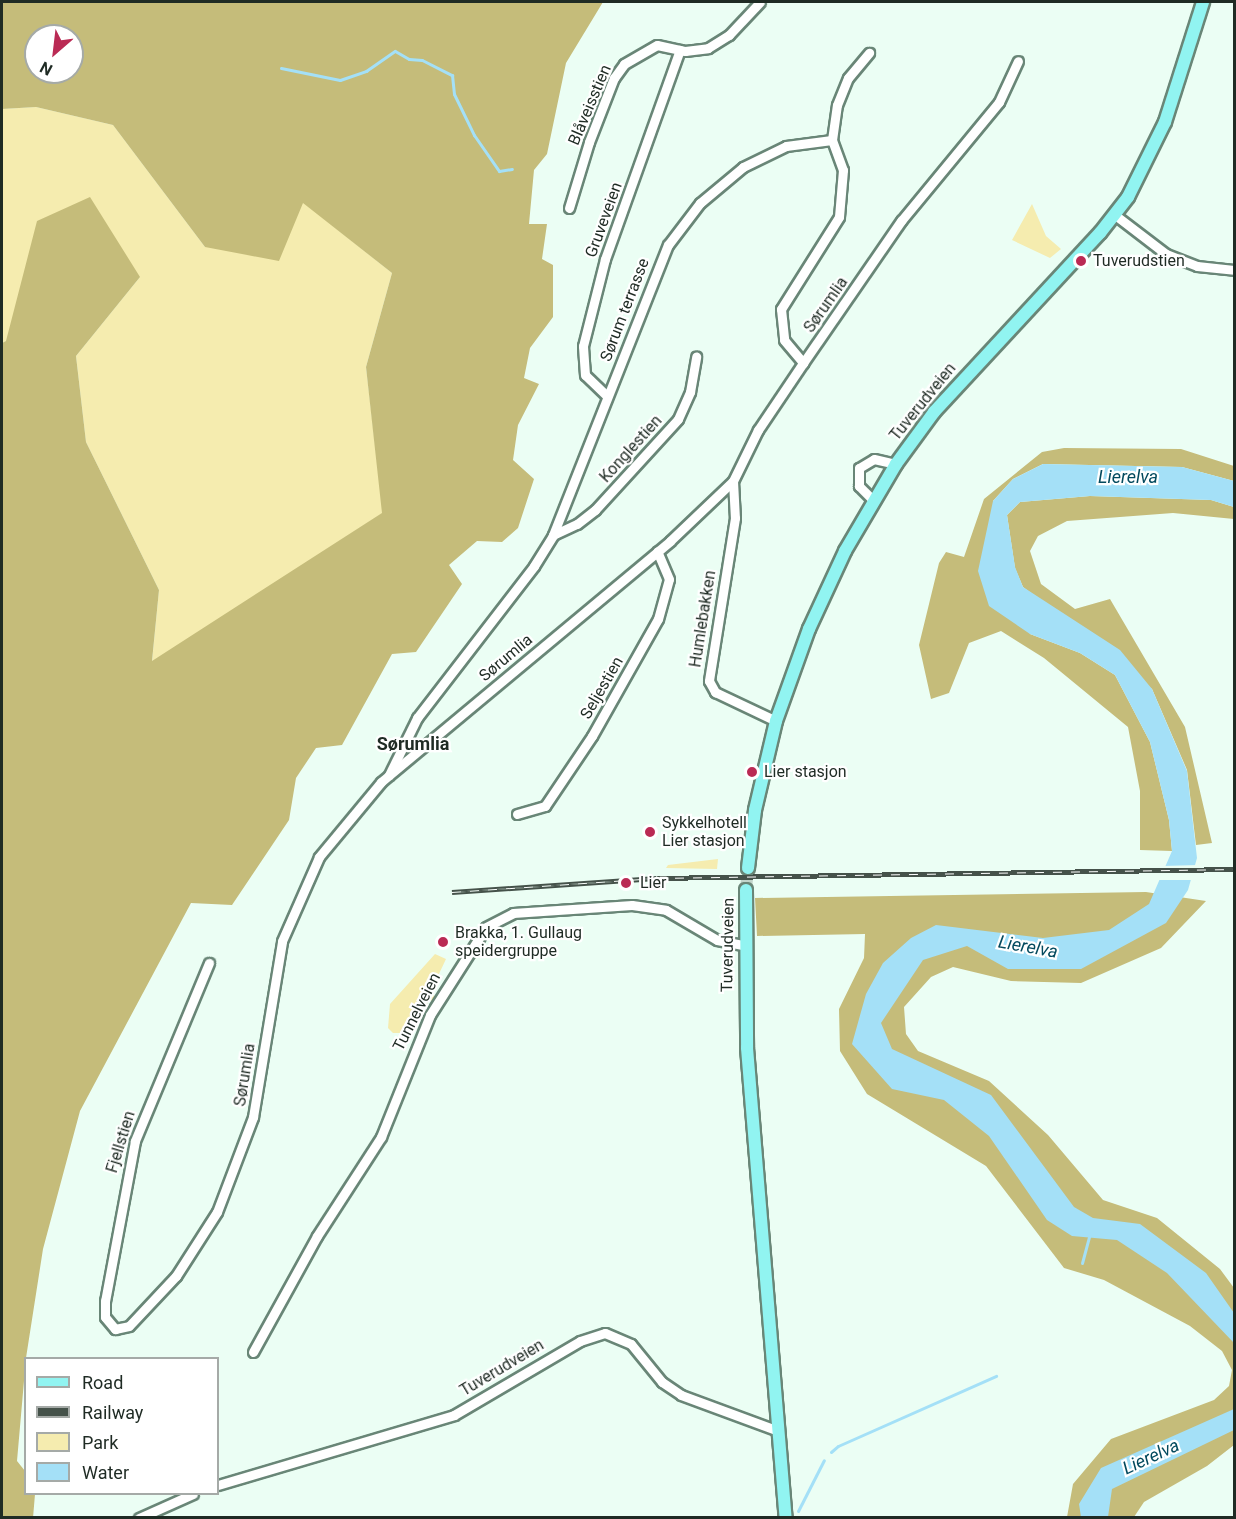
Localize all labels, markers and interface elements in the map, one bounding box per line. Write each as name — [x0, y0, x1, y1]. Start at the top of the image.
north arrow — [24, 24, 84, 84]
text: N — [37, 58, 56, 80]
street label: Blåveisstien — [564, 62, 616, 148]
street label: Gruveveien — [582, 180, 626, 260]
place label: Tuverudstien — [1093, 251, 1185, 271]
marker: Tuverudstien — [1074, 254, 1088, 268]
street label: Sørum terrasse — [597, 256, 653, 364]
street label: Sørumlia — [800, 274, 852, 336]
street label: Tuverudveien — [886, 359, 960, 445]
street label: Konglestien — [596, 411, 666, 487]
water label: Lierelva — [1098, 466, 1158, 488]
street label: Humlebakken — [686, 569, 720, 669]
street label: Sørumlia — [476, 630, 536, 686]
street label: Seljestien — [576, 653, 628, 723]
district label: Sørumlia — [377, 733, 449, 755]
place label: Lier stasjon — [764, 762, 847, 782]
marker: Lier stasjon — [745, 765, 759, 779]
place label: Sykkelhotell Lier stasjon — [662, 813, 747, 851]
marker: Sykkelhotell Lier stasjon — [643, 825, 657, 839]
place label: Lier — [640, 873, 666, 893]
marker: Lier — [617, 874, 635, 892]
street label: Tuverudveien — [718, 898, 738, 992]
place label: Brakka, 1. Gullaug speidergruppe — [455, 923, 582, 961]
water label: Lierelva — [997, 931, 1059, 963]
marker: Brakka, 1. Gullaug speidergruppe — [436, 935, 450, 949]
street label: Tunnelveien — [389, 970, 445, 1054]
street label: Sørumlia — [231, 1042, 259, 1108]
street label: Fjellstien — [103, 1109, 139, 1175]
street label: Tuverudveien — [457, 1335, 547, 1401]
legend — [24, 1357, 219, 1495]
text: Road — [82, 1372, 123, 1393]
text: Railway — [82, 1402, 143, 1423]
text: Park — [82, 1432, 118, 1453]
water label: Lierelva — [1119, 1435, 1183, 1479]
text: Water — [82, 1462, 129, 1483]

